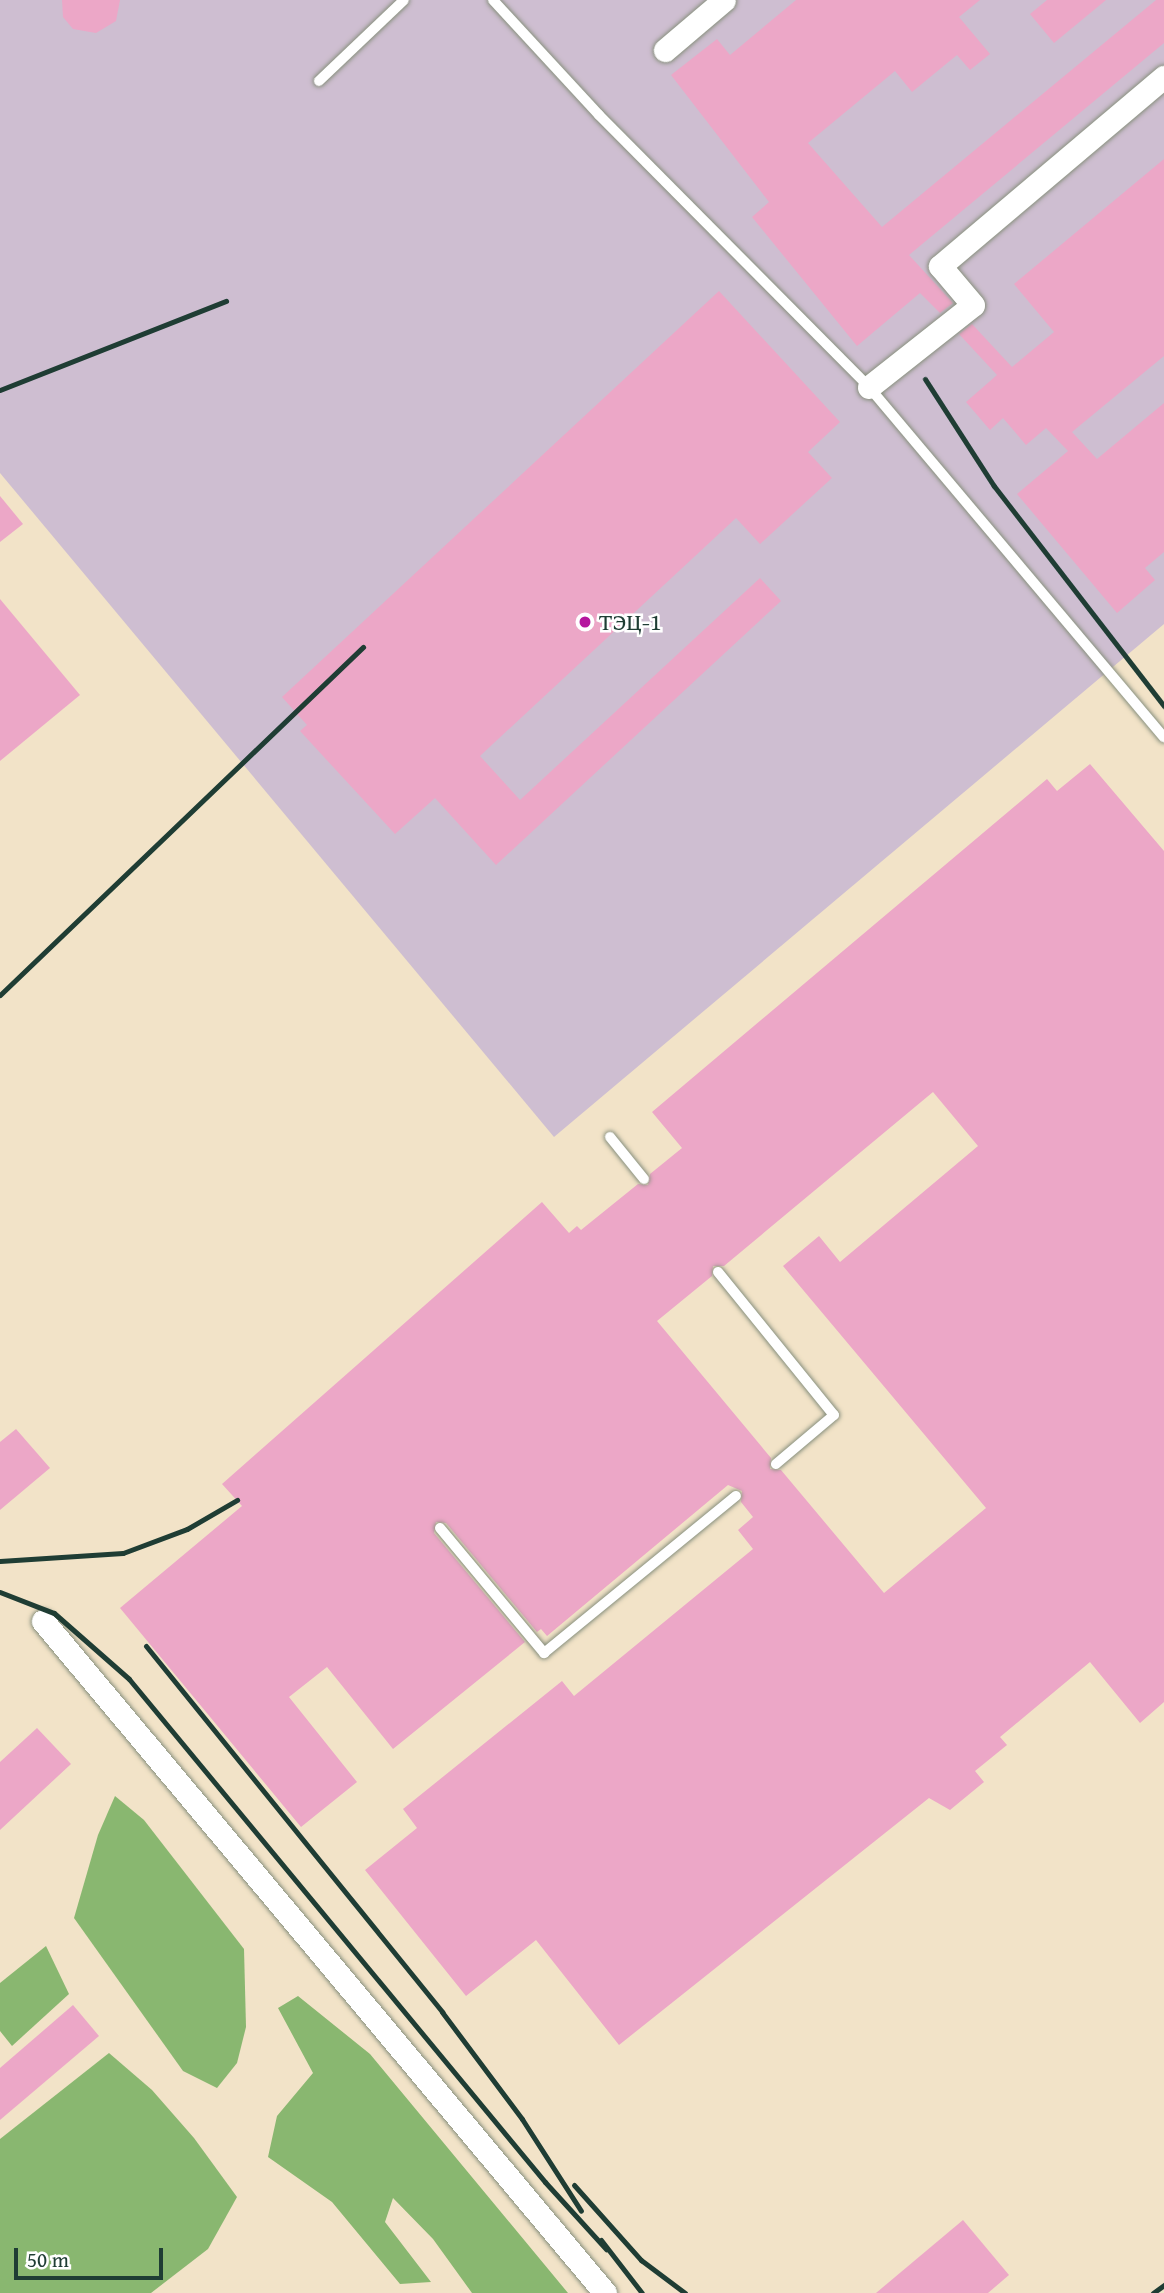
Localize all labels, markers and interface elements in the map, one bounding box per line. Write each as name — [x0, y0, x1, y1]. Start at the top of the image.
place label: ТЭЦ-1 — [599, 608, 661, 636]
marker: ТЭЦ-1 — [577, 614, 593, 630]
scale bar — [18, 2234, 166, 2278]
text: 50 m — [27, 2244, 69, 2275]

